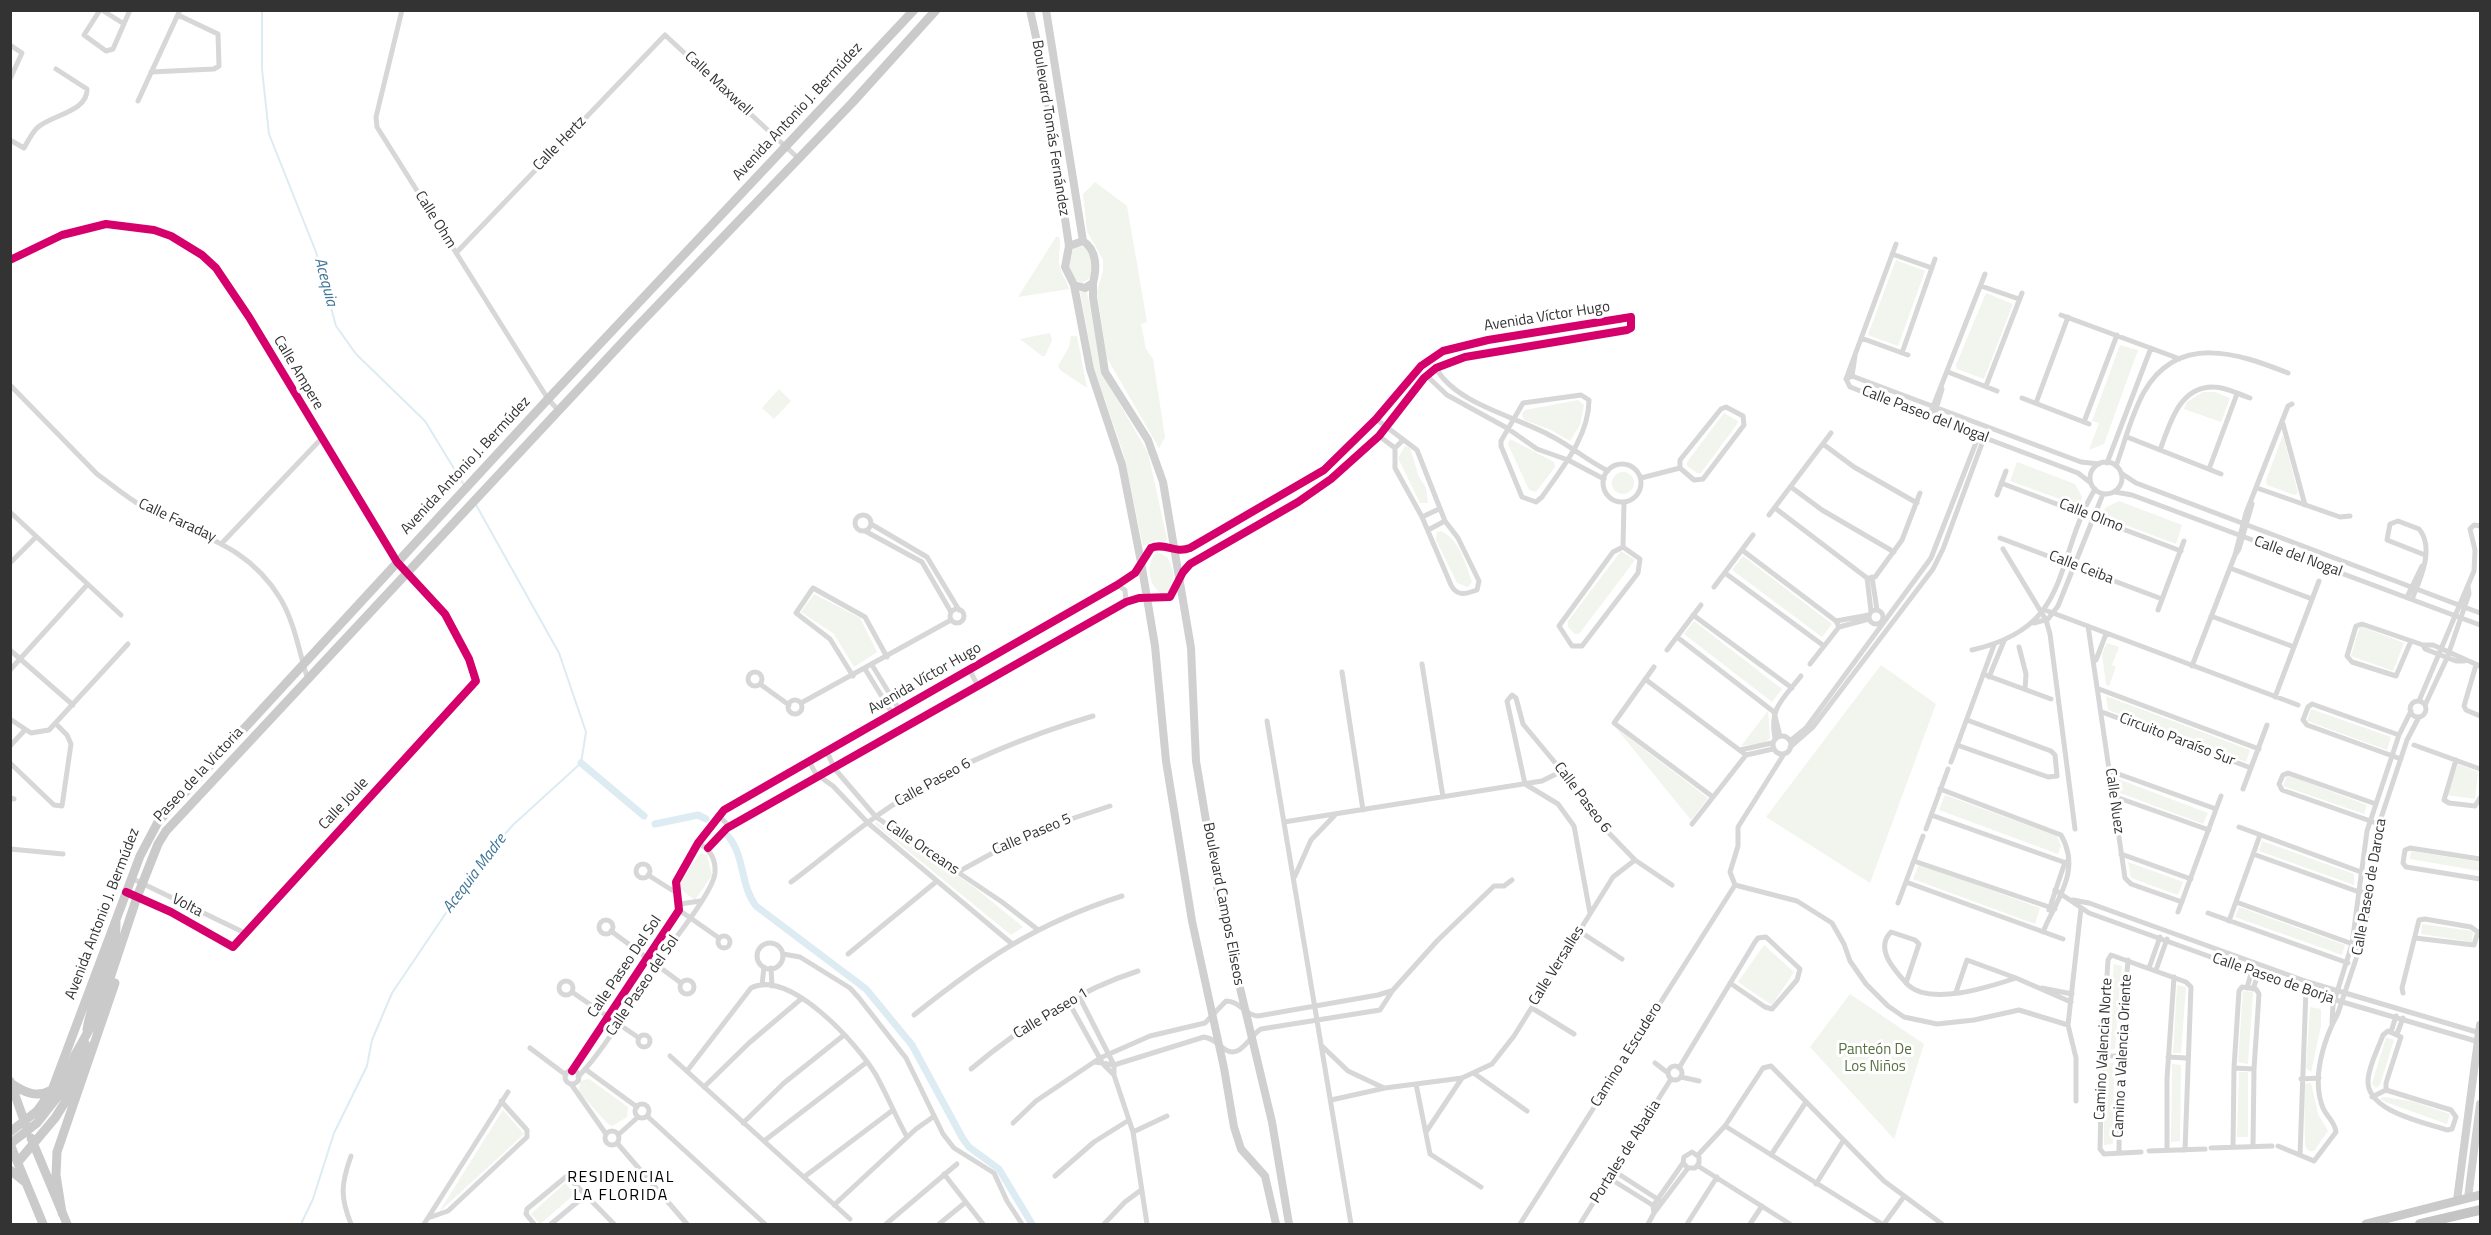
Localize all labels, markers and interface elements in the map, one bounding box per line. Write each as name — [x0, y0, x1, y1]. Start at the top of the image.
street label: Avenida Antonio J. Bermúdez — [729, 39, 867, 185]
street label: Boulevard Tomás Fernández — [1027, 39, 1073, 217]
street label: Calle Maxwell — [680, 48, 756, 120]
street label: Calle Hertz — [530, 113, 590, 175]
street label: Calle Ohm — [410, 188, 460, 252]
water label: Acequia — [309, 256, 341, 308]
street label: Avenida Víctor Hugo — [1483, 298, 1611, 336]
street label: Calle Ampere — [269, 333, 327, 413]
street label: Calle Paseo del Nogal — [1859, 382, 1991, 448]
street label: Avenida Antonio J. Bermúdez — [397, 393, 535, 539]
street label: Calle Faraday — [135, 495, 219, 547]
street label: Calle Olmo — [2056, 496, 2126, 536]
street label: Calle del Nogal — [2251, 533, 2345, 581]
street label: Calle Ceiba — [2046, 547, 2116, 589]
street label: Avenida Víctor Hugo — [865, 639, 985, 719]
street label: Circuito Paraíso Sur — [2117, 710, 2237, 770]
street label: Paseo de la Victoria — [151, 724, 247, 826]
street label: Calle Paseo 6 — [892, 755, 974, 811]
street label: Calle Paseo 6 — [1550, 759, 1614, 837]
street label: Calle Nuez — [2100, 767, 2128, 835]
street label: Calle Joule — [315, 774, 373, 834]
street label: Calle Paseo 5 — [990, 810, 1074, 860]
street label: Calle Orceans — [882, 817, 962, 879]
street label: Calle Paseo de Daroca — [2349, 817, 2391, 957]
street label: Boulevard Campos Eliseos — [1198, 821, 1248, 987]
street label: Avenida Antonio J. Bermúdez — [62, 826, 144, 1002]
water label: Acequia Madre — [439, 831, 511, 917]
street label: Volta — [168, 890, 206, 922]
street label: Calle Paseo Del Sol — [584, 913, 666, 1021]
street label: Calle Versalles — [1525, 923, 1589, 1009]
street label: Calle Paseo del Sol — [603, 932, 683, 1040]
street label: Calle Paseo de Borja — [2210, 950, 2336, 1008]
street label: Camino a Valencia Oriente — [2110, 974, 2136, 1138]
street label: Camino Valencia Norte — [2091, 977, 2117, 1121]
street label: Calle Paseo 1 — [1010, 985, 1092, 1043]
street label: Camino a Escudero — [1588, 999, 1666, 1111]
park label: Panteón De Los Niños — [1838, 1041, 1912, 1076]
street label: Portales de Abadia — [1587, 1097, 1665, 1207]
district label: RESIDENCIAL LA FLORIDA — [567, 1168, 675, 1206]

